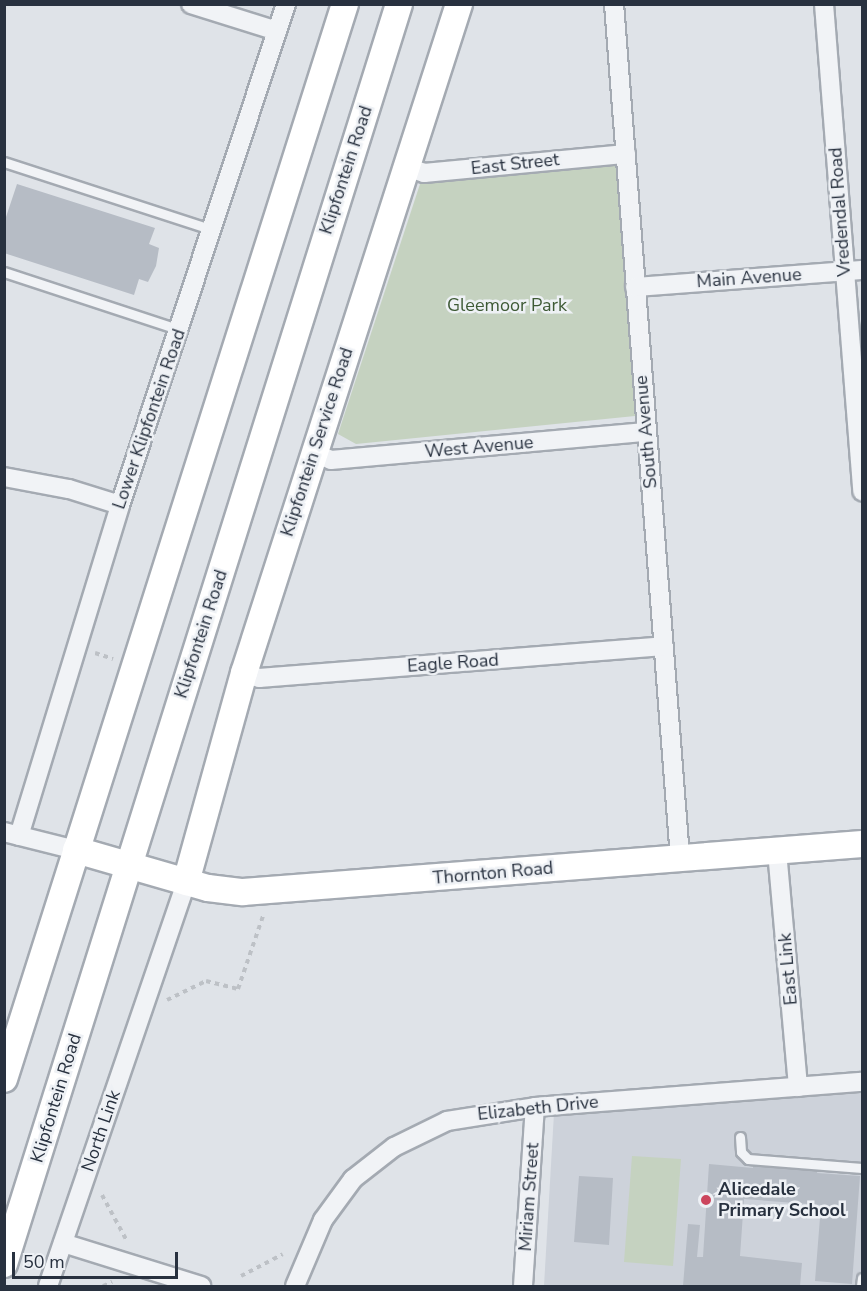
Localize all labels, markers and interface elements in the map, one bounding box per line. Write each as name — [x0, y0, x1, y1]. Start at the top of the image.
street label: Klipfontein Road — [315, 103, 377, 237]
street label: Vredendal Road — [825, 147, 855, 277]
street label: East Street — [470, 149, 560, 179]
street label: Main Avenue — [696, 264, 802, 292]
park label: Gleemoor Park — [447, 294, 567, 316]
street label: Lower Klipfontein Road — [108, 326, 190, 512]
street label: Klipfontein Service Road — [276, 345, 358, 539]
street label: South Avenue — [630, 374, 662, 490]
street label: West Avenue — [424, 431, 534, 463]
street label: Klipfontein Road — [170, 567, 232, 701]
street label: Eagle Road — [406, 649, 500, 677]
street label: Thornton Road — [432, 857, 554, 889]
street label: East Link — [774, 932, 802, 1006]
street label: Klipfontein Road — [26, 1031, 86, 1165]
street label: North Link — [77, 1088, 125, 1174]
street label: Elizabeth Drive — [476, 1091, 600, 1125]
street label: Miriam Street — [514, 1142, 544, 1252]
place label: Alicedale Primary School — [718, 1179, 846, 1222]
marker: Alicedale Primary School — [699, 1193, 713, 1207]
scale bar — [15, 1240, 182, 1278]
text: 50 m — [23, 1250, 65, 1274]

